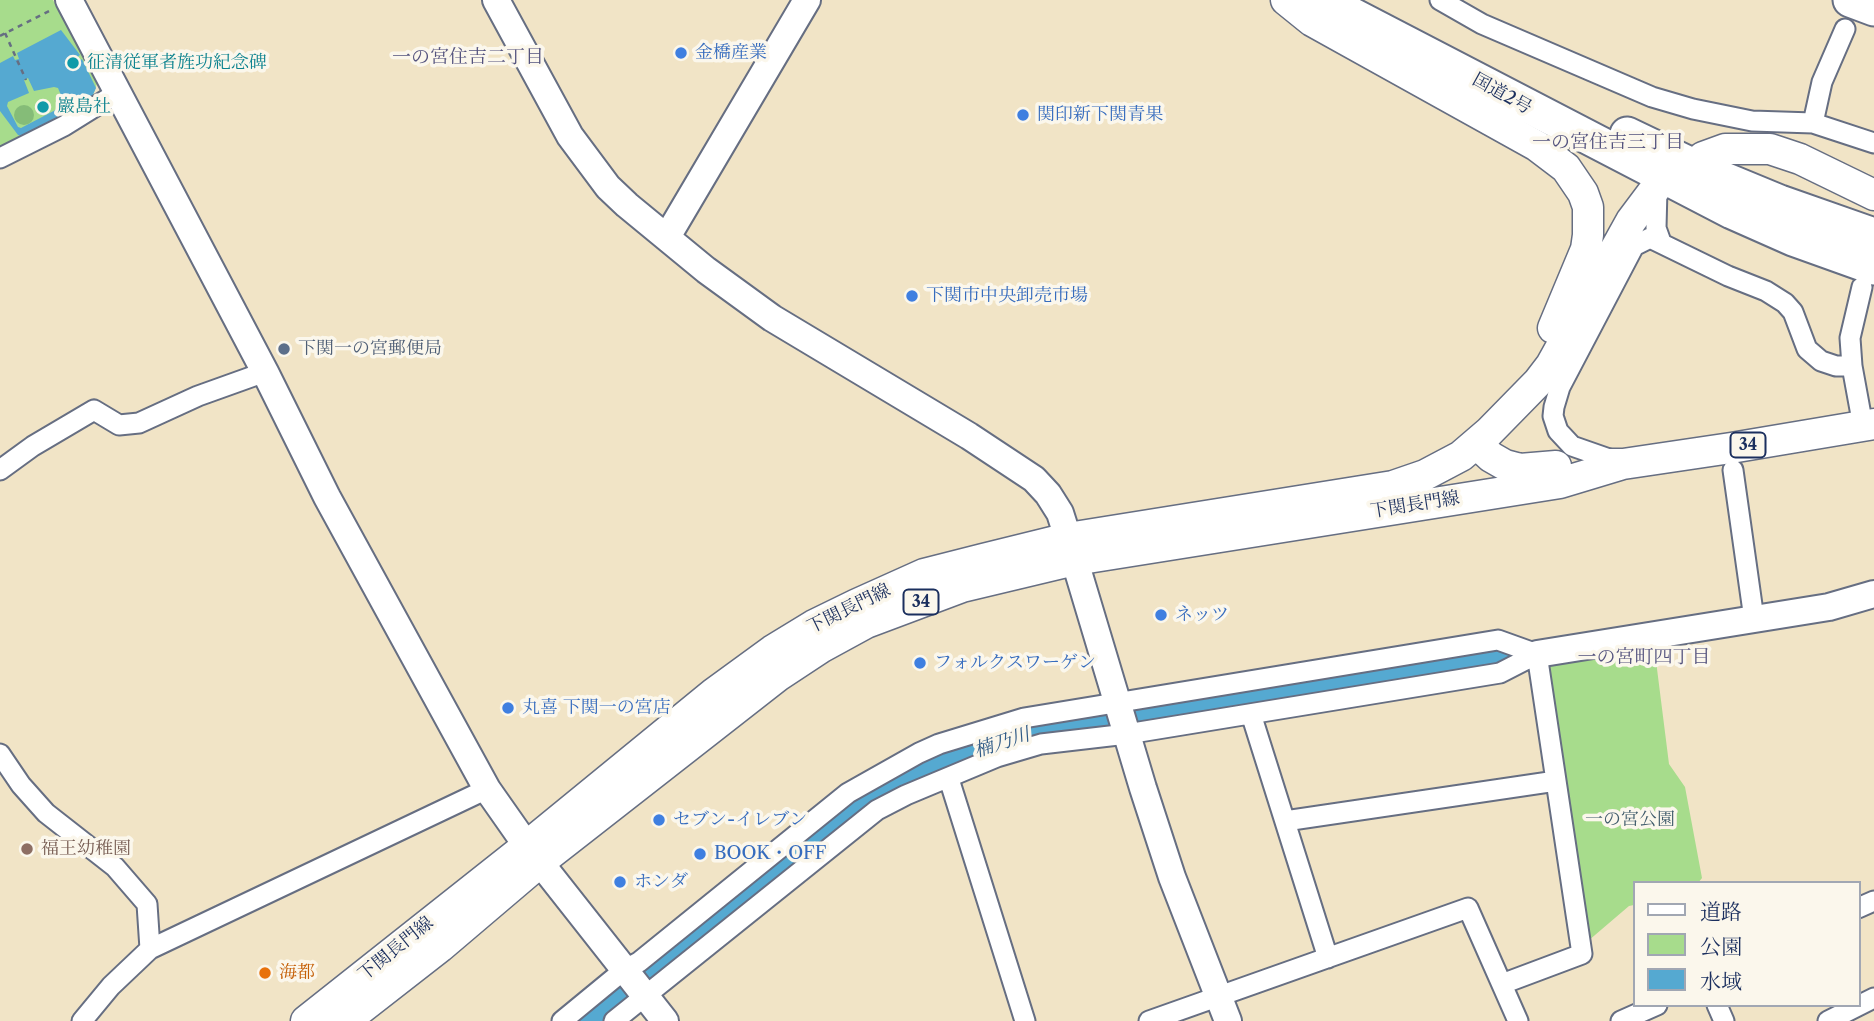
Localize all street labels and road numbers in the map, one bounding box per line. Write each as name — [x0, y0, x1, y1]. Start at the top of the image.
street label: 国道2号 — [1469, 69, 1535, 119]
road number: 34 — [1730, 432, 1766, 458]
street label: 下関長門線 — [1369, 487, 1461, 523]
street label: 下関長門線 — [804, 580, 894, 638]
road number: 34 — [904, 590, 939, 614]
street label: 下関長門線 — [354, 912, 438, 986]

